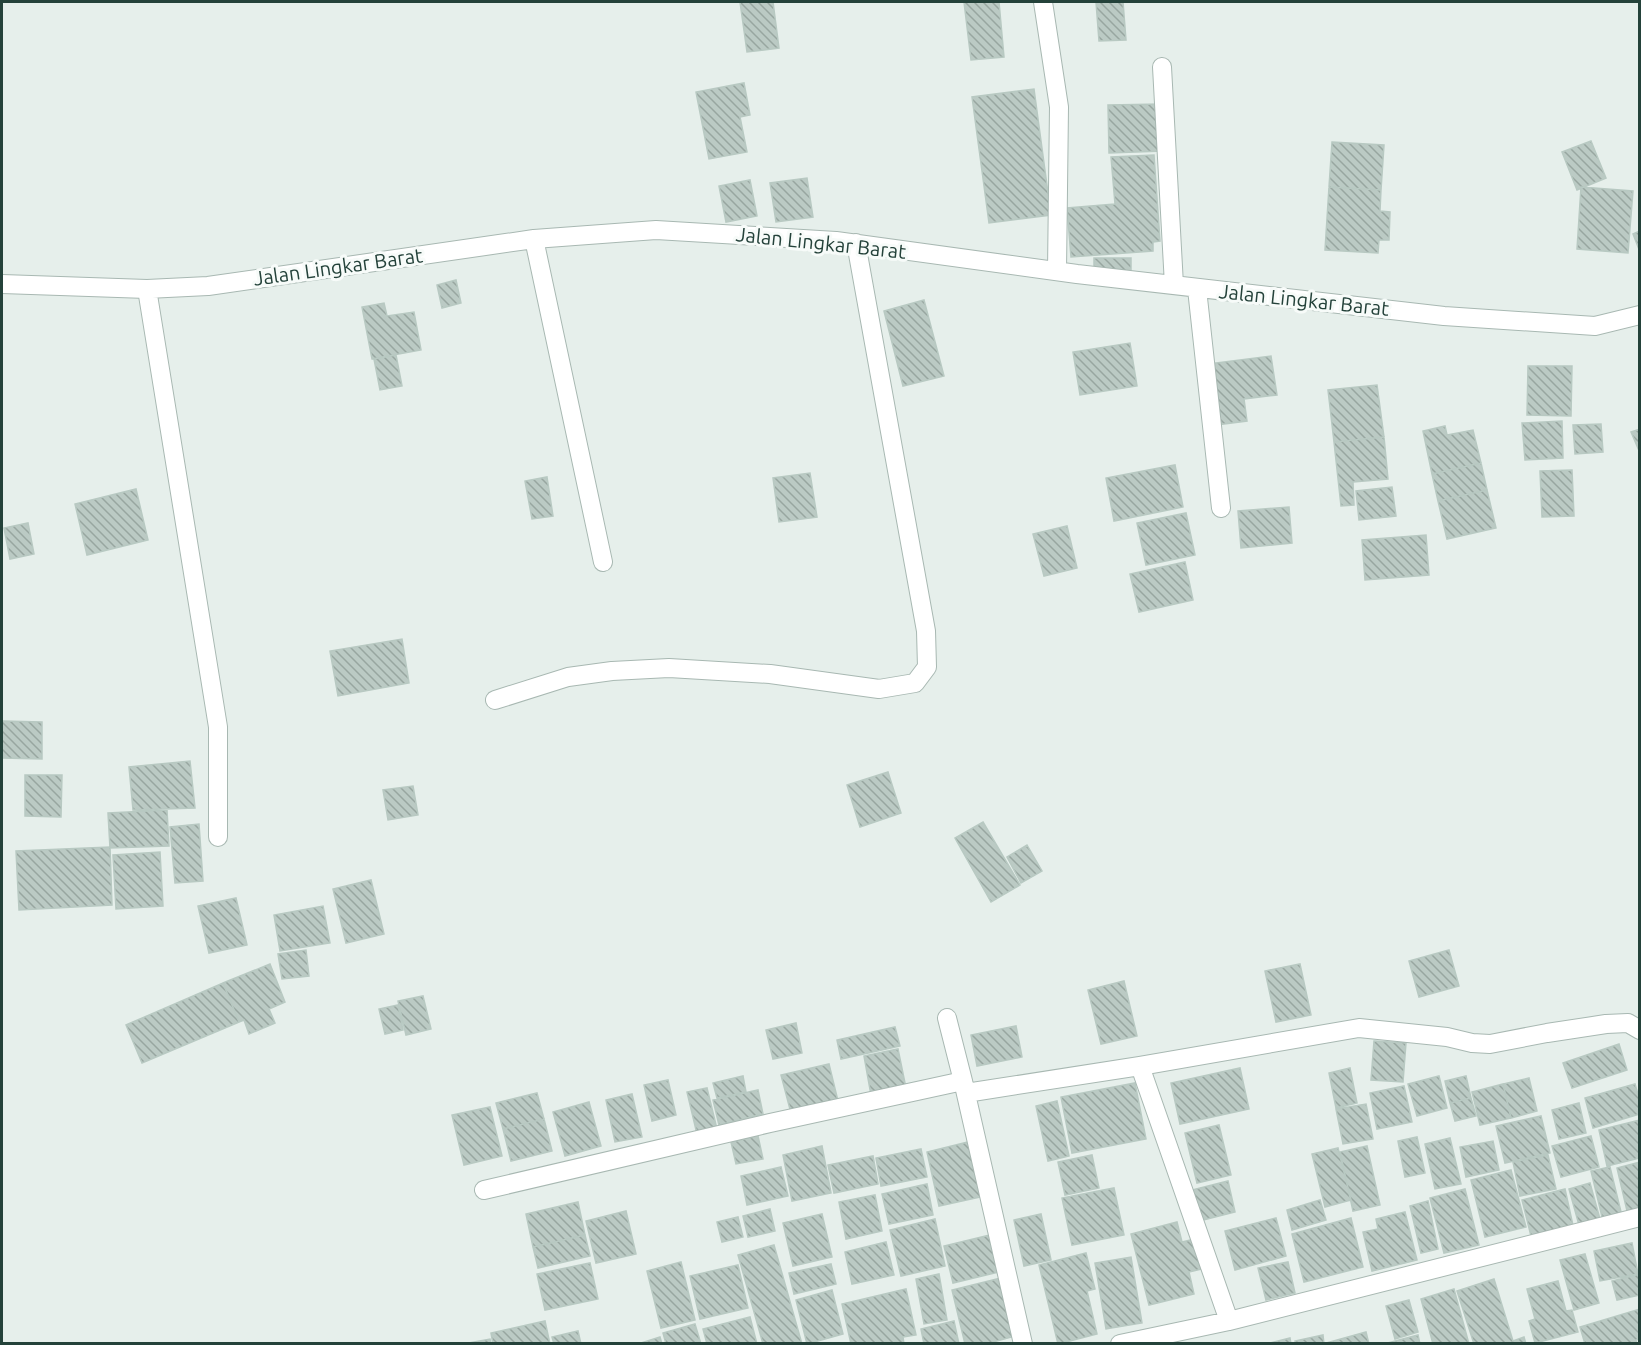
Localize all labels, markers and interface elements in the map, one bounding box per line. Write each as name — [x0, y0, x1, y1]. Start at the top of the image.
street label: Jalan Lingkar Barat — [735, 222, 907, 263]
street label: Jalan Lingkar Barat — [252, 243, 424, 290]
street label: Jalan Lingkar Barat — [1218, 279, 1390, 320]

